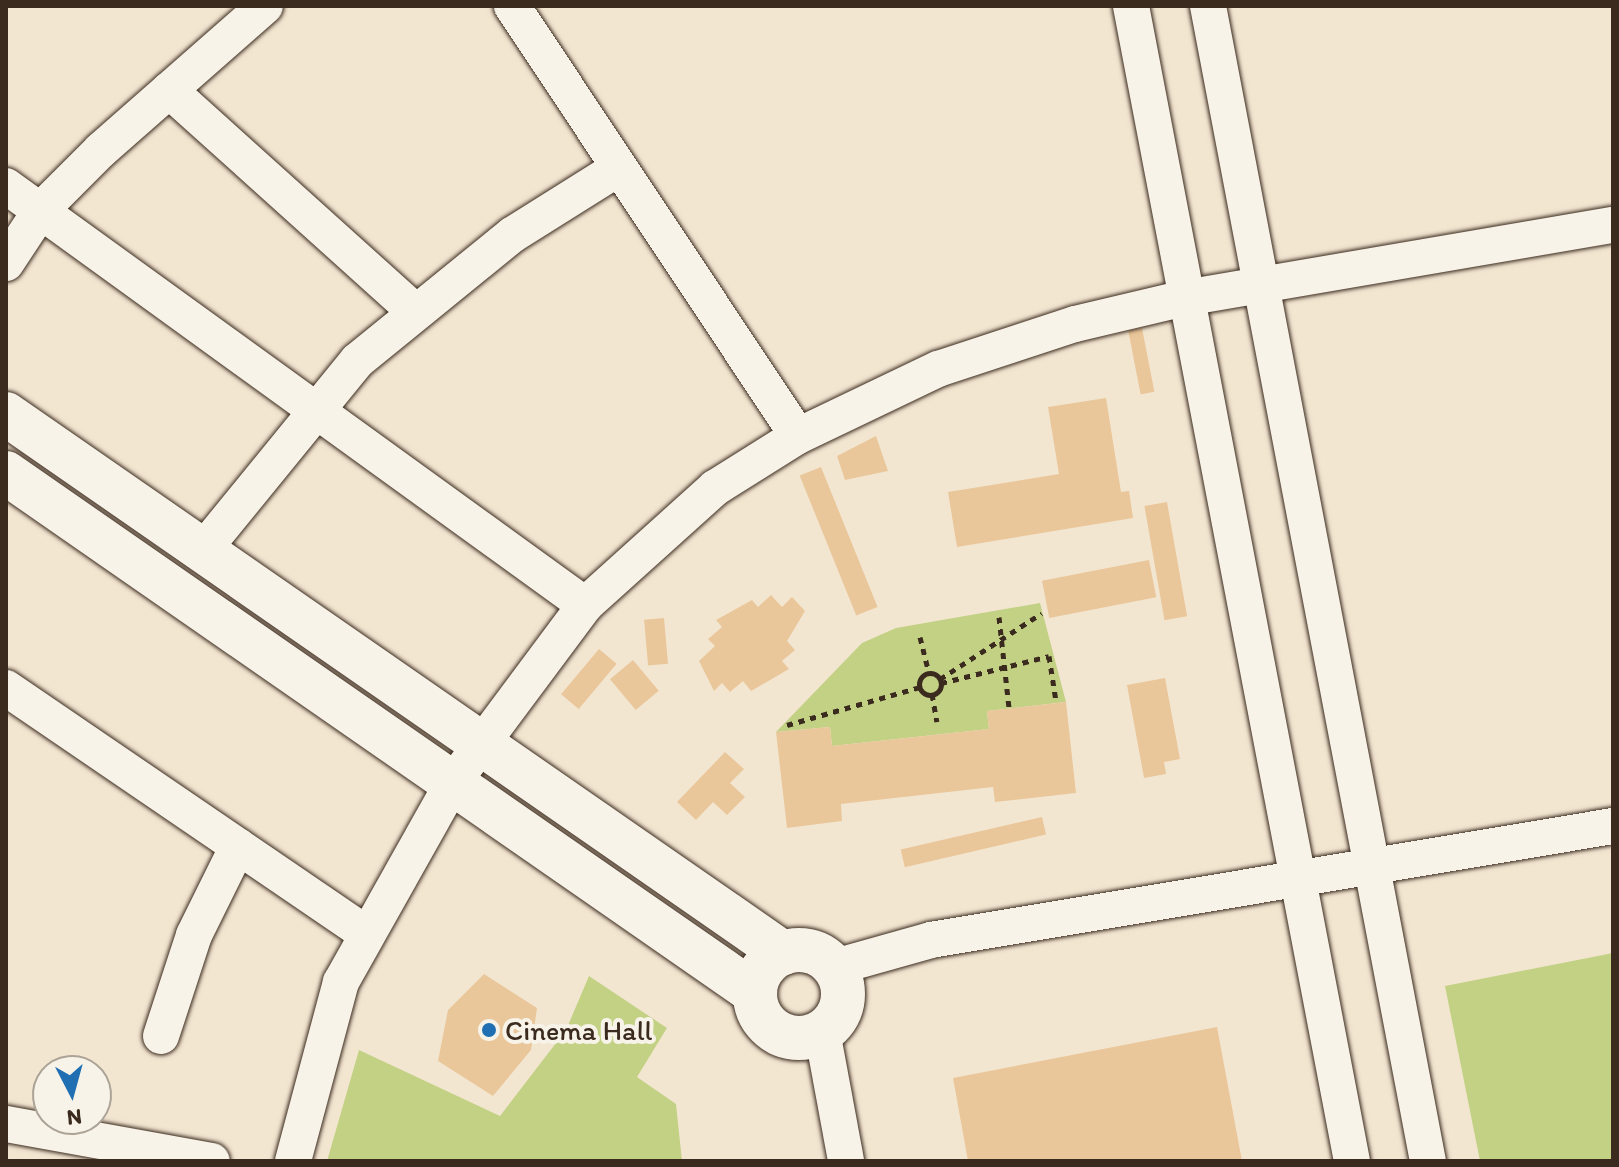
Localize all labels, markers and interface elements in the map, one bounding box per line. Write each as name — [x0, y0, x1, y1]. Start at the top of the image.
place label: Cinema Hall — [505, 1013, 652, 1047]
marker: Cinema Hall — [480, 1021, 498, 1039]
north arrow — [32, 1055, 112, 1135]
text: N — [66, 1103, 83, 1132]

